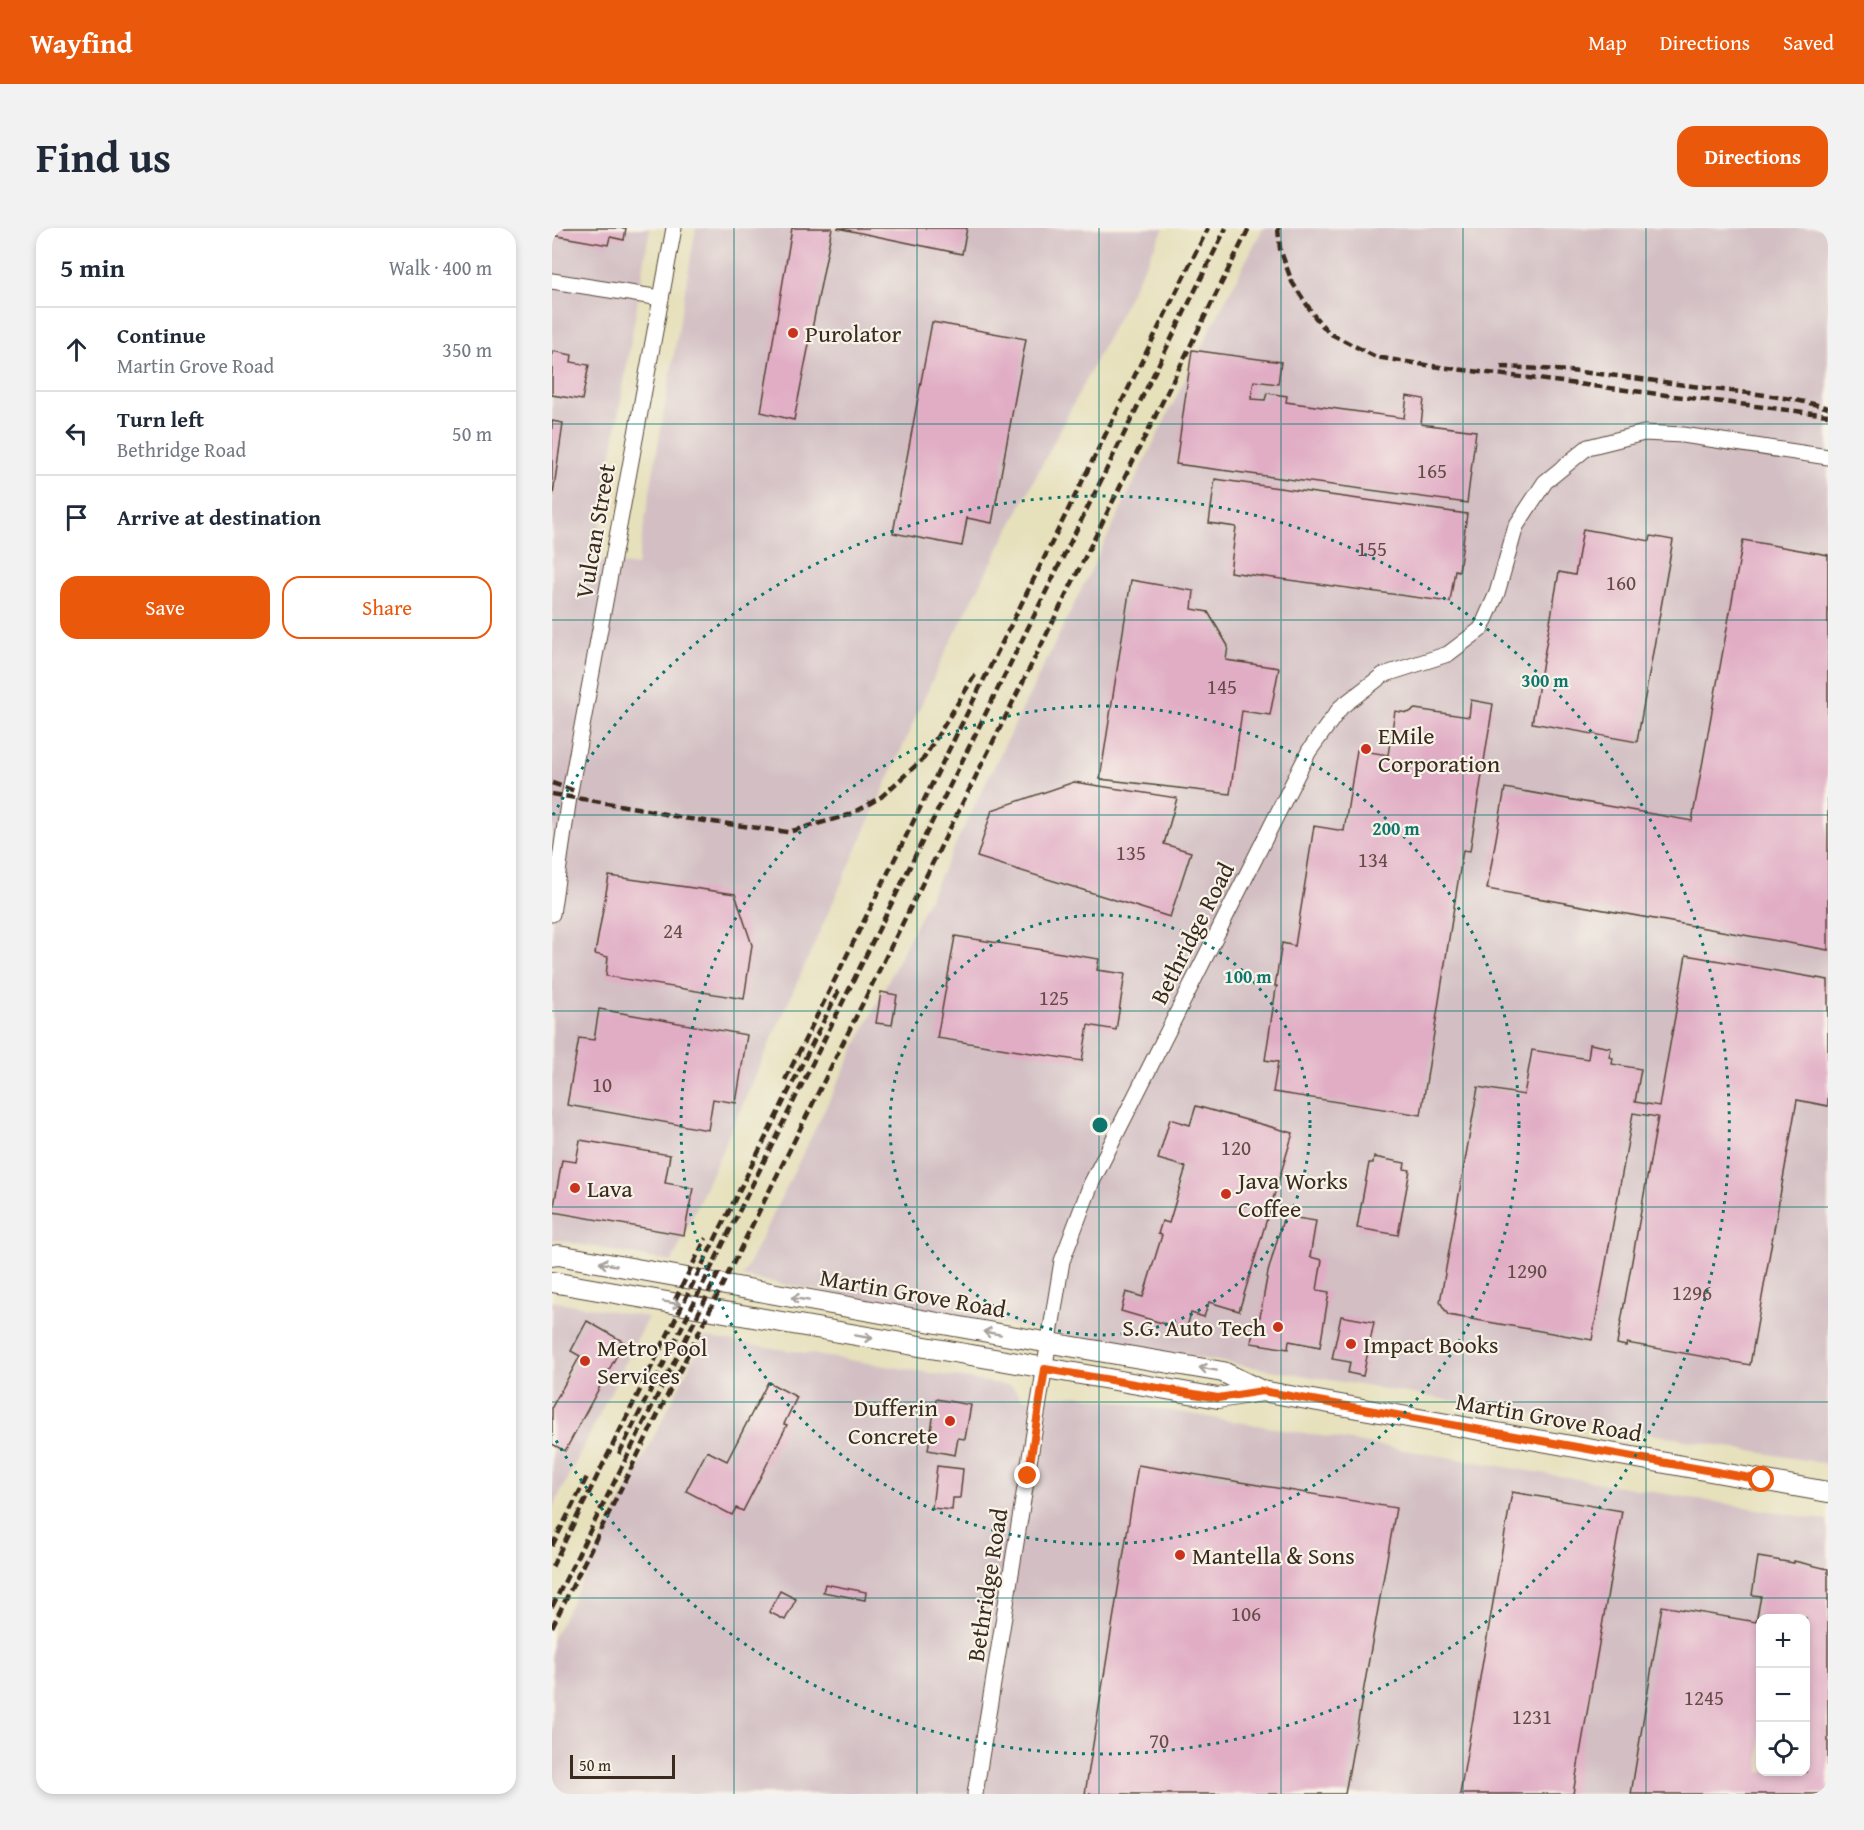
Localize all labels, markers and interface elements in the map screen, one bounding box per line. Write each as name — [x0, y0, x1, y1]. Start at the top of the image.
text: Wayfind — [30, 22, 132, 63]
text: Map — [1588, 27, 1627, 58]
text: Directions — [1660, 27, 1750, 58]
text: Saved — [1783, 27, 1834, 58]
text: Find us — [36, 126, 171, 187]
button: Directions — [1677, 126, 1828, 187]
text: 5 min — [60, 248, 125, 287]
text: Walk · 400 m — [389, 253, 492, 282]
place label: Purolator — [805, 316, 901, 351]
text: Continue — [117, 319, 206, 351]
marker: Purolator — [786, 326, 800, 340]
icon: ahead — [60, 333, 93, 366]
text: 350 m — [442, 335, 492, 364]
text: Martin Grove Road — [117, 351, 274, 380]
text: Turn left — [117, 403, 204, 435]
icon: left — [60, 417, 93, 450]
text: 50 m — [452, 419, 492, 448]
text: Bethridge Road — [117, 435, 246, 464]
house number: 165 — [1417, 455, 1447, 486]
street label: Vulcan Street — [566, 460, 624, 601]
icon: arrive — [60, 501, 93, 534]
text: Arrive at destination — [117, 501, 321, 533]
house number: 155 — [1357, 533, 1387, 564]
house number: 160 — [1606, 567, 1636, 598]
button: Save — [60, 576, 270, 639]
button: Share — [282, 576, 492, 639]
text: 300 m — [1521, 667, 1569, 694]
house number: 145 — [1207, 671, 1237, 702]
place label: EMile Corporation — [1378, 718, 1501, 781]
marker: EMile Corporation — [1359, 742, 1373, 756]
text: 200 m — [1372, 815, 1420, 842]
house number: 135 — [1116, 837, 1146, 868]
house number: 134 — [1358, 844, 1388, 875]
street label: Bethridge Road — [1141, 856, 1243, 1010]
house number: 24 — [663, 915, 683, 946]
text: 100 m — [1224, 963, 1272, 990]
house number: 125 — [1039, 982, 1069, 1013]
house number: 10 — [592, 1069, 612, 1100]
centre of rings — [1090, 1115, 1110, 1135]
house number: 120 — [1221, 1132, 1251, 1163]
place label: Java Works Coffee — [1235, 1163, 1348, 1226]
place label: Lava — [587, 1171, 633, 1206]
marker: Lava — [568, 1181, 582, 1195]
marker: Java Works Coffee — [1219, 1187, 1233, 1201]
house number: 1290 — [1507, 1255, 1547, 1286]
one-way arrow — [598, 1258, 618, 1269]
street label: Martin Grove Road — [817, 1259, 1009, 1327]
house number: 1296 — [1672, 1277, 1712, 1308]
one-way arrow — [790, 1293, 810, 1304]
one-way arrow — [661, 1298, 681, 1309]
place label: S.G. Auto Tech — [1122, 1310, 1267, 1345]
marker: S.G. Auto Tech — [1271, 1320, 1285, 1334]
one-way arrow — [982, 1327, 1002, 1338]
place label: Impact Books — [1363, 1327, 1499, 1362]
place label: Metro Pool Services — [597, 1330, 708, 1393]
one-way arrow — [853, 1332, 873, 1343]
marker: Impact Books — [1344, 1337, 1358, 1351]
marker: Metro Pool Services — [578, 1354, 592, 1368]
one-way arrow — [1199, 1364, 1219, 1375]
street label: Martin Grove Road — [1453, 1383, 1645, 1451]
place label: Dufferin Concrete — [848, 1390, 939, 1453]
marker: Dufferin Concrete — [943, 1414, 957, 1428]
route end — [1014, 1462, 1040, 1488]
route start — [1748, 1466, 1774, 1492]
street label: Bethridge Road — [958, 1506, 1016, 1664]
place label: Mantella & Sons — [1192, 1538, 1355, 1573]
marker: Mantella & Sons — [1173, 1548, 1187, 1562]
house number: 106 — [1231, 1598, 1261, 1629]
map controls — [1756, 1614, 1810, 1776]
button: + — [1756, 1614, 1810, 1668]
button: − — [1756, 1668, 1810, 1722]
house number: 1245 — [1684, 1682, 1724, 1713]
house number: 1231 — [1512, 1701, 1552, 1732]
button: locate — [1756, 1722, 1810, 1776]
house number: 70 — [1149, 1725, 1169, 1756]
scale bar — [570, 1752, 675, 1780]
text: 50 m — [579, 1753, 611, 1777]

